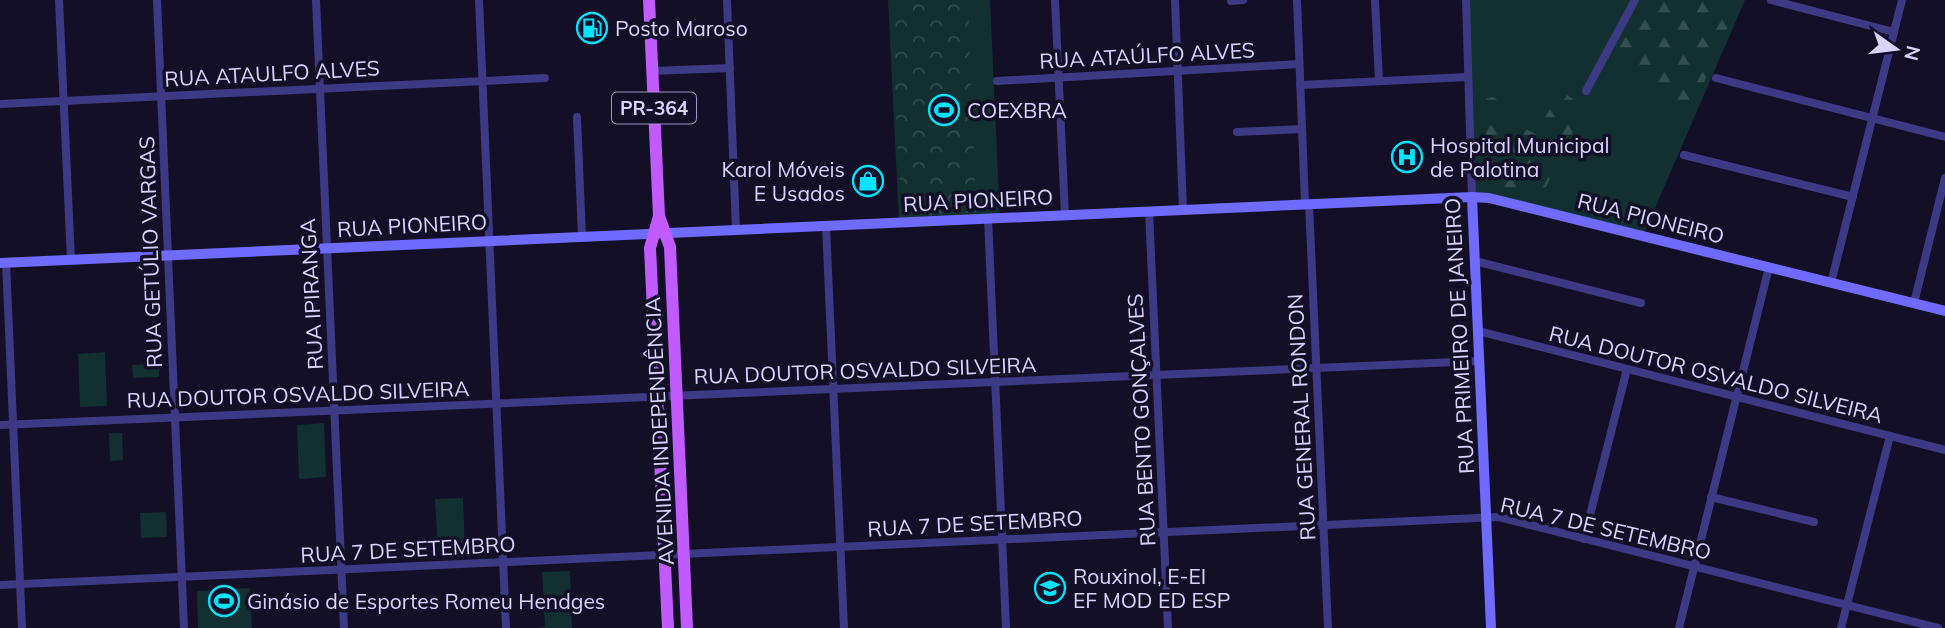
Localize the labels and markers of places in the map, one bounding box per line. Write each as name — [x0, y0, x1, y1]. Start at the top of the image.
fuel station icon: Posto Maroso — [575, 11, 609, 45]
place label: Posto Maroso — [615, 15, 748, 41]
sports icon: COEXBRA — [927, 93, 961, 127]
place label: COEXBRA — [967, 97, 1068, 123]
place label: Hospital Municipal de Palotina — [1430, 132, 1610, 182]
hospital icon: Hospital Municipal de Palotina — [1390, 140, 1424, 174]
place label: Karol Móveis E Usados — [721, 156, 845, 206]
shop icon: Karol Móveis E Usados — [851, 164, 885, 198]
place label: Rouxinol, E-EI EF MOD ED ESP — [1073, 563, 1230, 613]
school or university icon: Rouxinol, E-EI EF MOD ED ESP — [1033, 571, 1067, 605]
sports icon: Ginásio de Esportes Romeu Hendges — [207, 584, 241, 618]
place label: Ginásio de Esportes Romeu Hendges — [247, 588, 605, 614]

